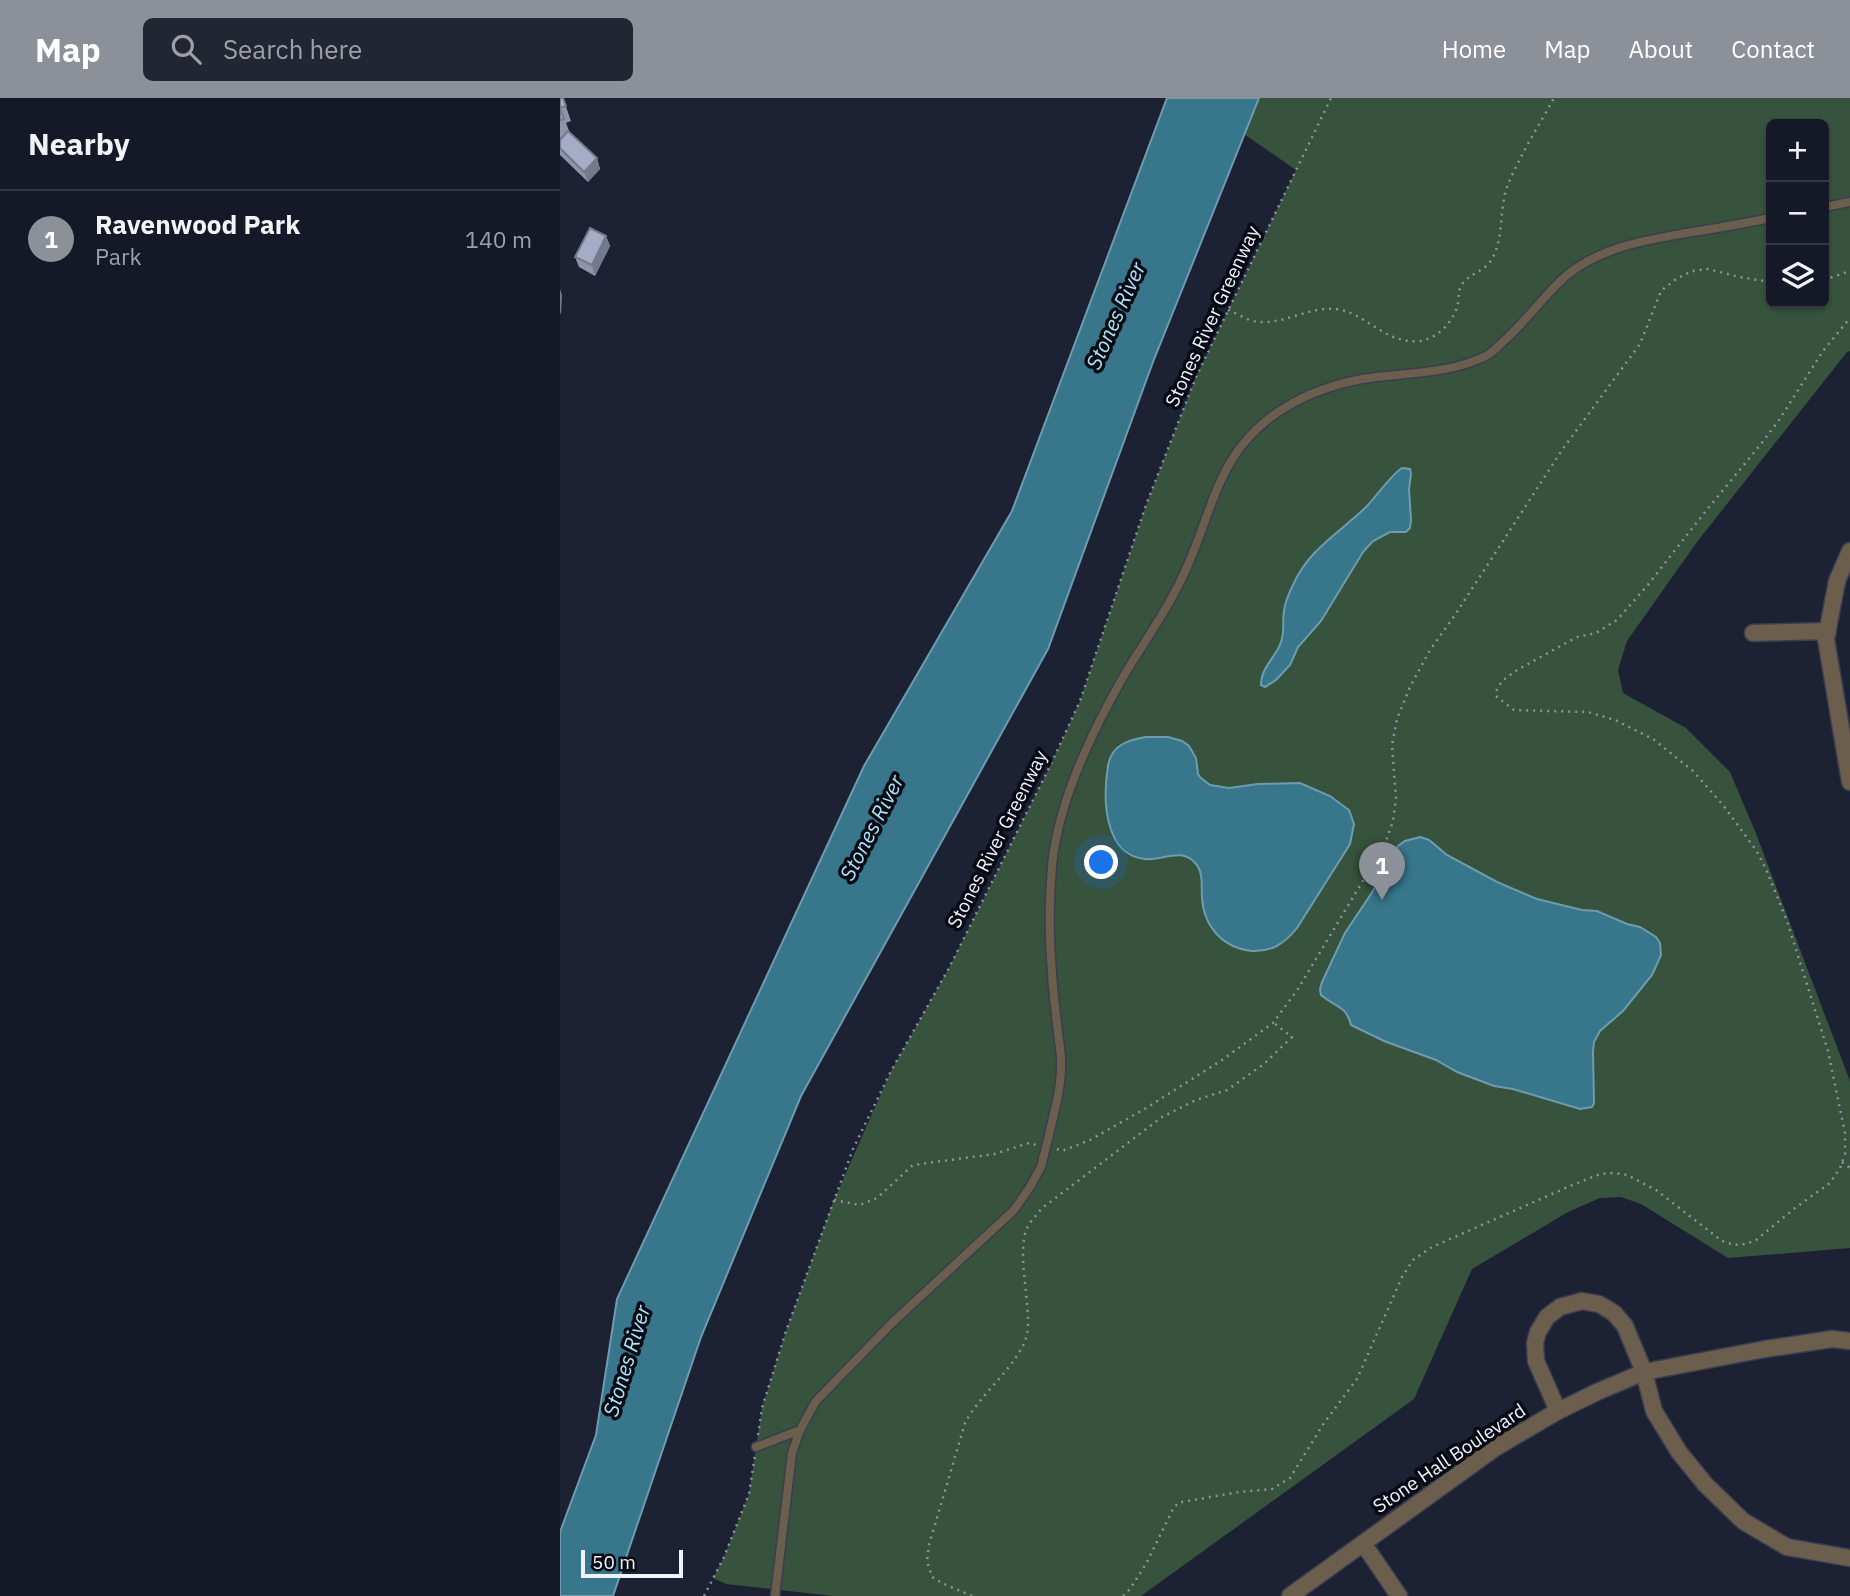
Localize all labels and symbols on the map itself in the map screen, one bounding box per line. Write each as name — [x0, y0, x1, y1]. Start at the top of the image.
street label: Stones River Greenway — [1160, 221, 1265, 410]
water label: Stones River — [1079, 256, 1152, 374]
street label: Stones River Greenway — [942, 745, 1053, 932]
water label: Stones River — [833, 769, 910, 885]
pin: 1 — [1359, 842, 1405, 900]
your location — [1084, 845, 1118, 879]
water label: Stones River — [596, 1300, 657, 1420]
street label: Stone Hall Boulevard — [1368, 1398, 1530, 1518]
scale bar — [581, 1547, 682, 1579]

